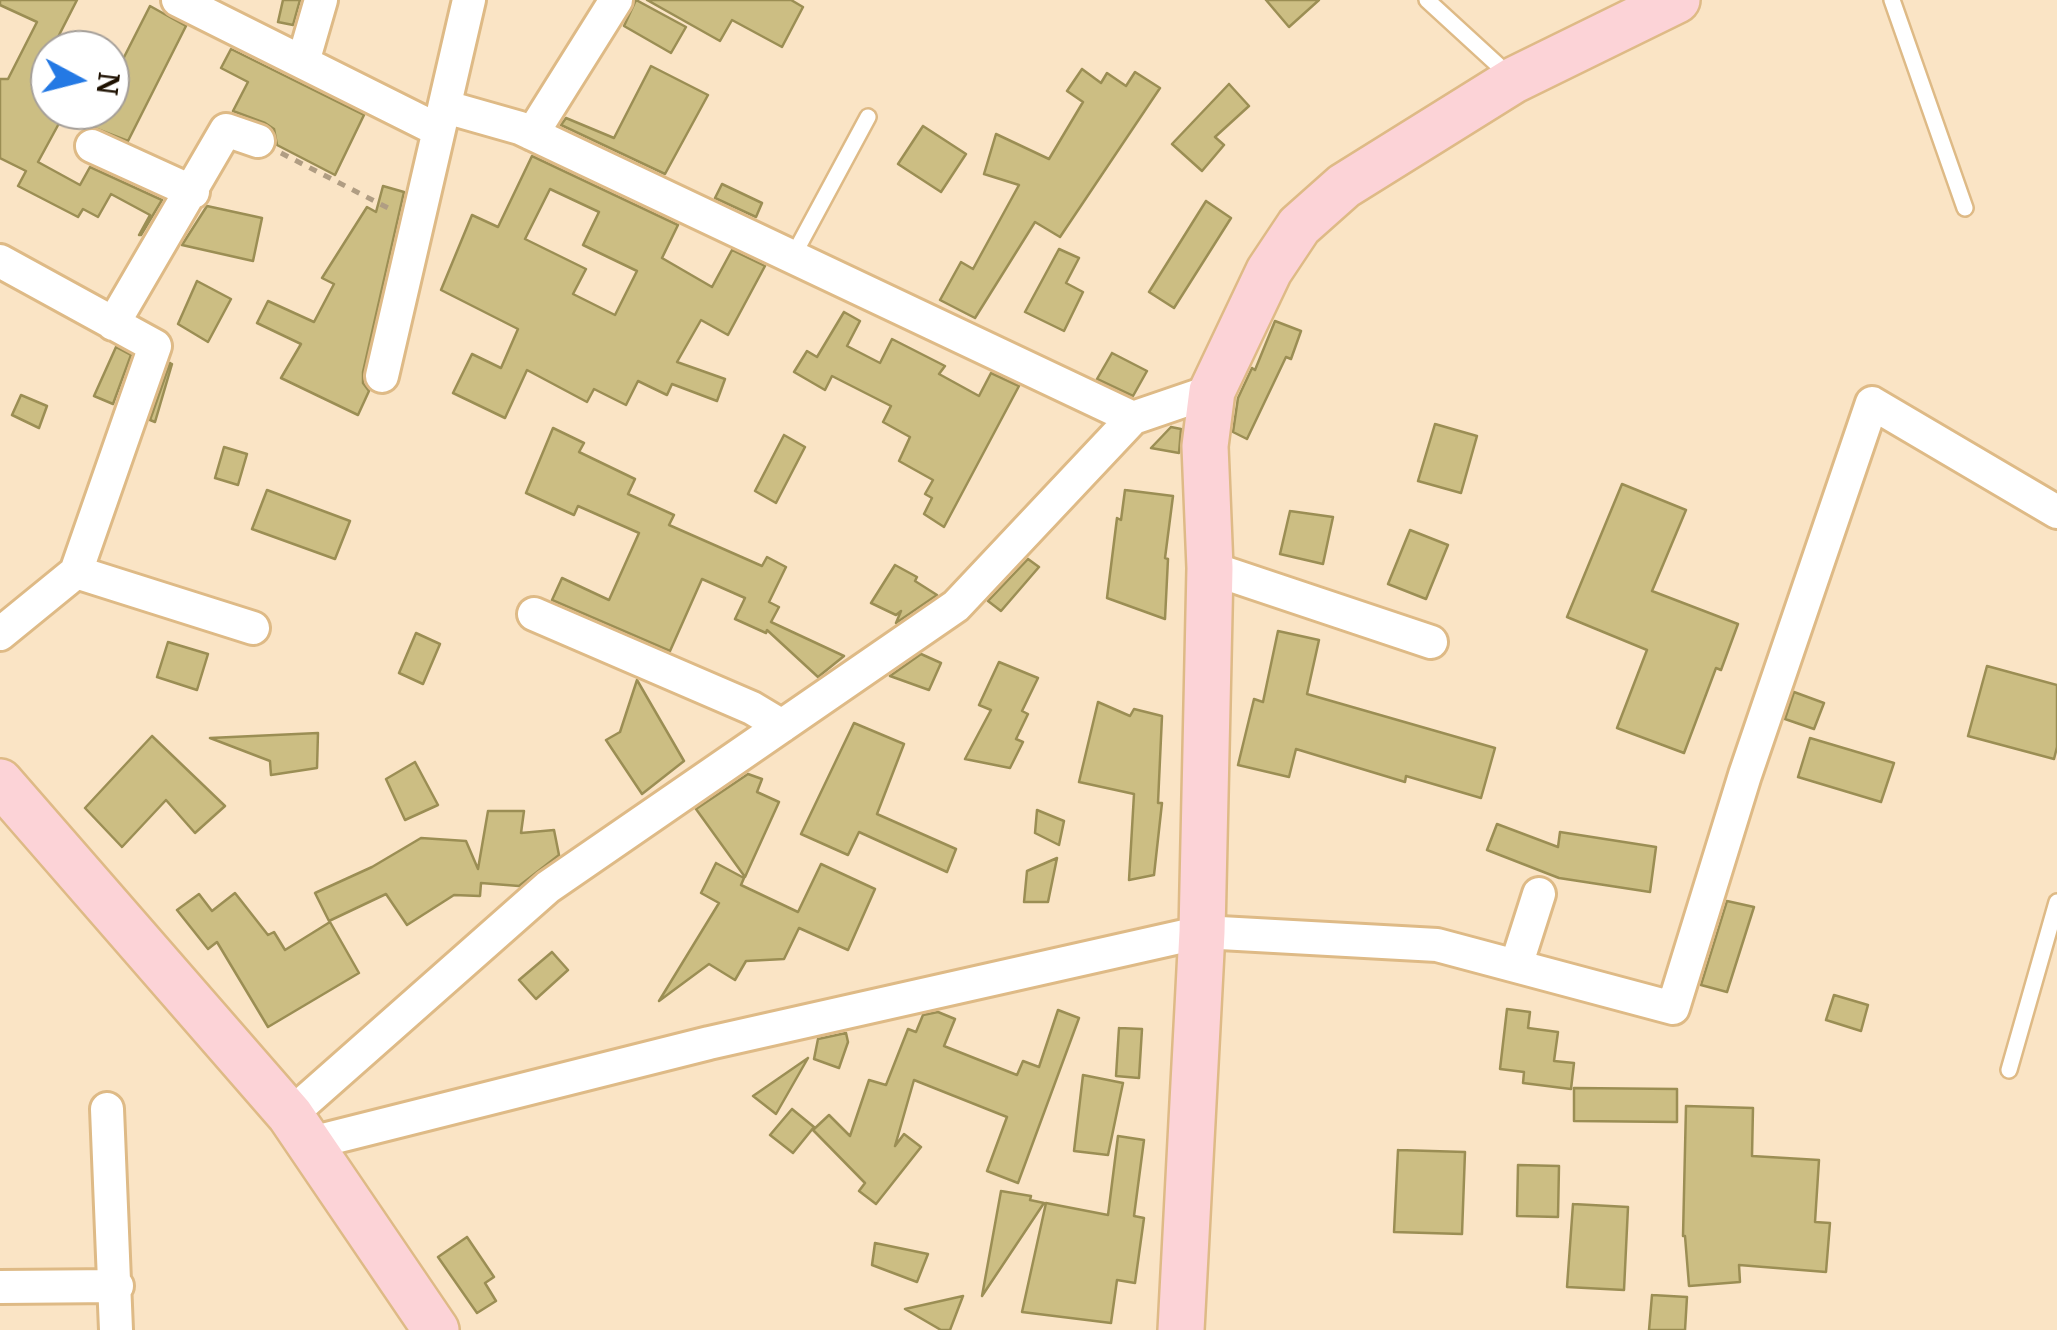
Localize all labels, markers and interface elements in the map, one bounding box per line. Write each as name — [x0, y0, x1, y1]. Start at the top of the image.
north arrow — [30, 30, 130, 130]
text: N — [89, 70, 127, 97]

